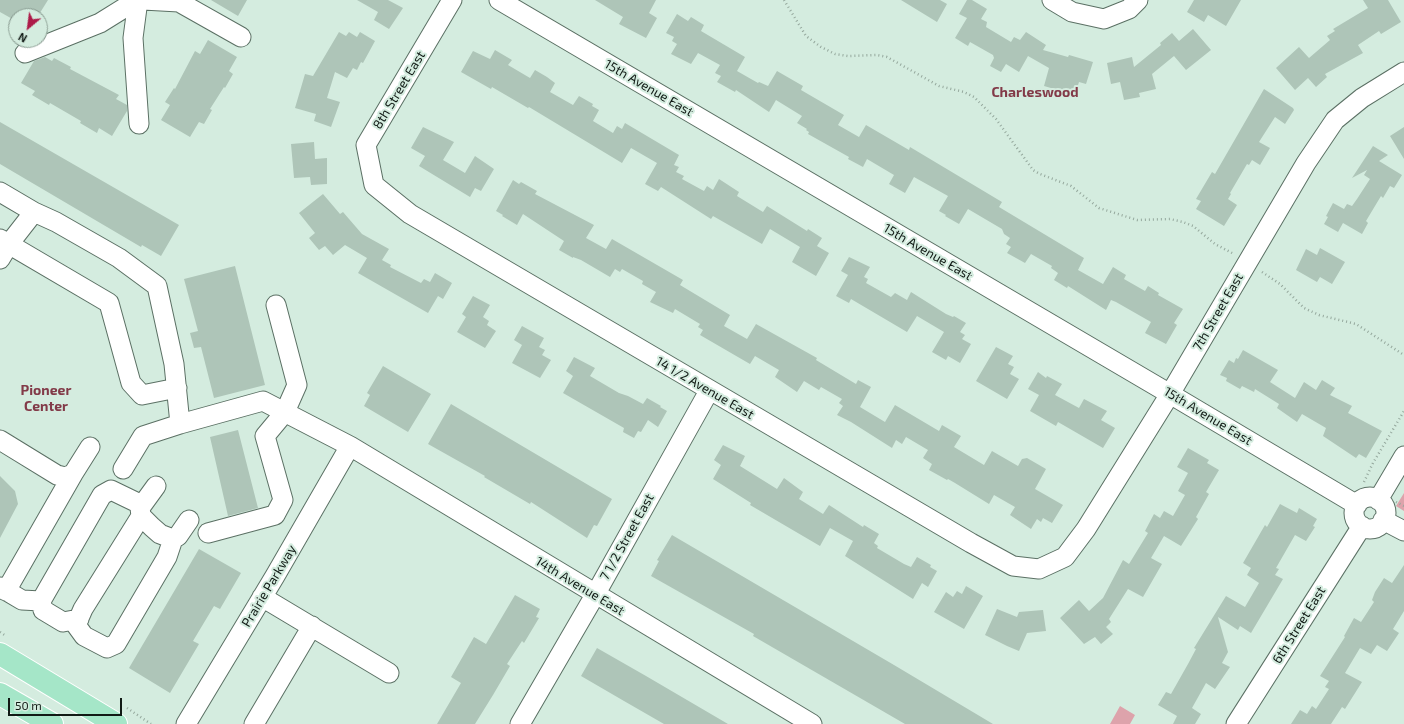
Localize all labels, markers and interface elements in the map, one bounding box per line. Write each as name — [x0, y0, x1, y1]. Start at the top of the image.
north arrow — [8, 8, 48, 48]
text: N — [16, 30, 29, 46]
street label: 8th Street East — [370, 48, 428, 132]
street label: 15th Avenue East — [602, 56, 696, 120]
district label: Charleswood — [991, 84, 1079, 100]
street label: 15th Avenue East — [881, 220, 975, 284]
street label: 7th Street East — [1189, 270, 1247, 354]
street label: 14 1/2 Avenue East — [653, 354, 757, 422]
district label: Pioneer Center — [21, 382, 71, 414]
street label: 15th Avenue East — [1161, 384, 1255, 448]
street label: 7 1/2 Street East — [597, 491, 657, 583]
street label: Prairie Parkway — [238, 542, 300, 630]
street label: 14th Avenue East — [533, 553, 627, 619]
street label: 6th Street East — [1269, 584, 1329, 666]
scale bar — [10, 690, 124, 716]
text: 50 m — [15, 698, 42, 712]

